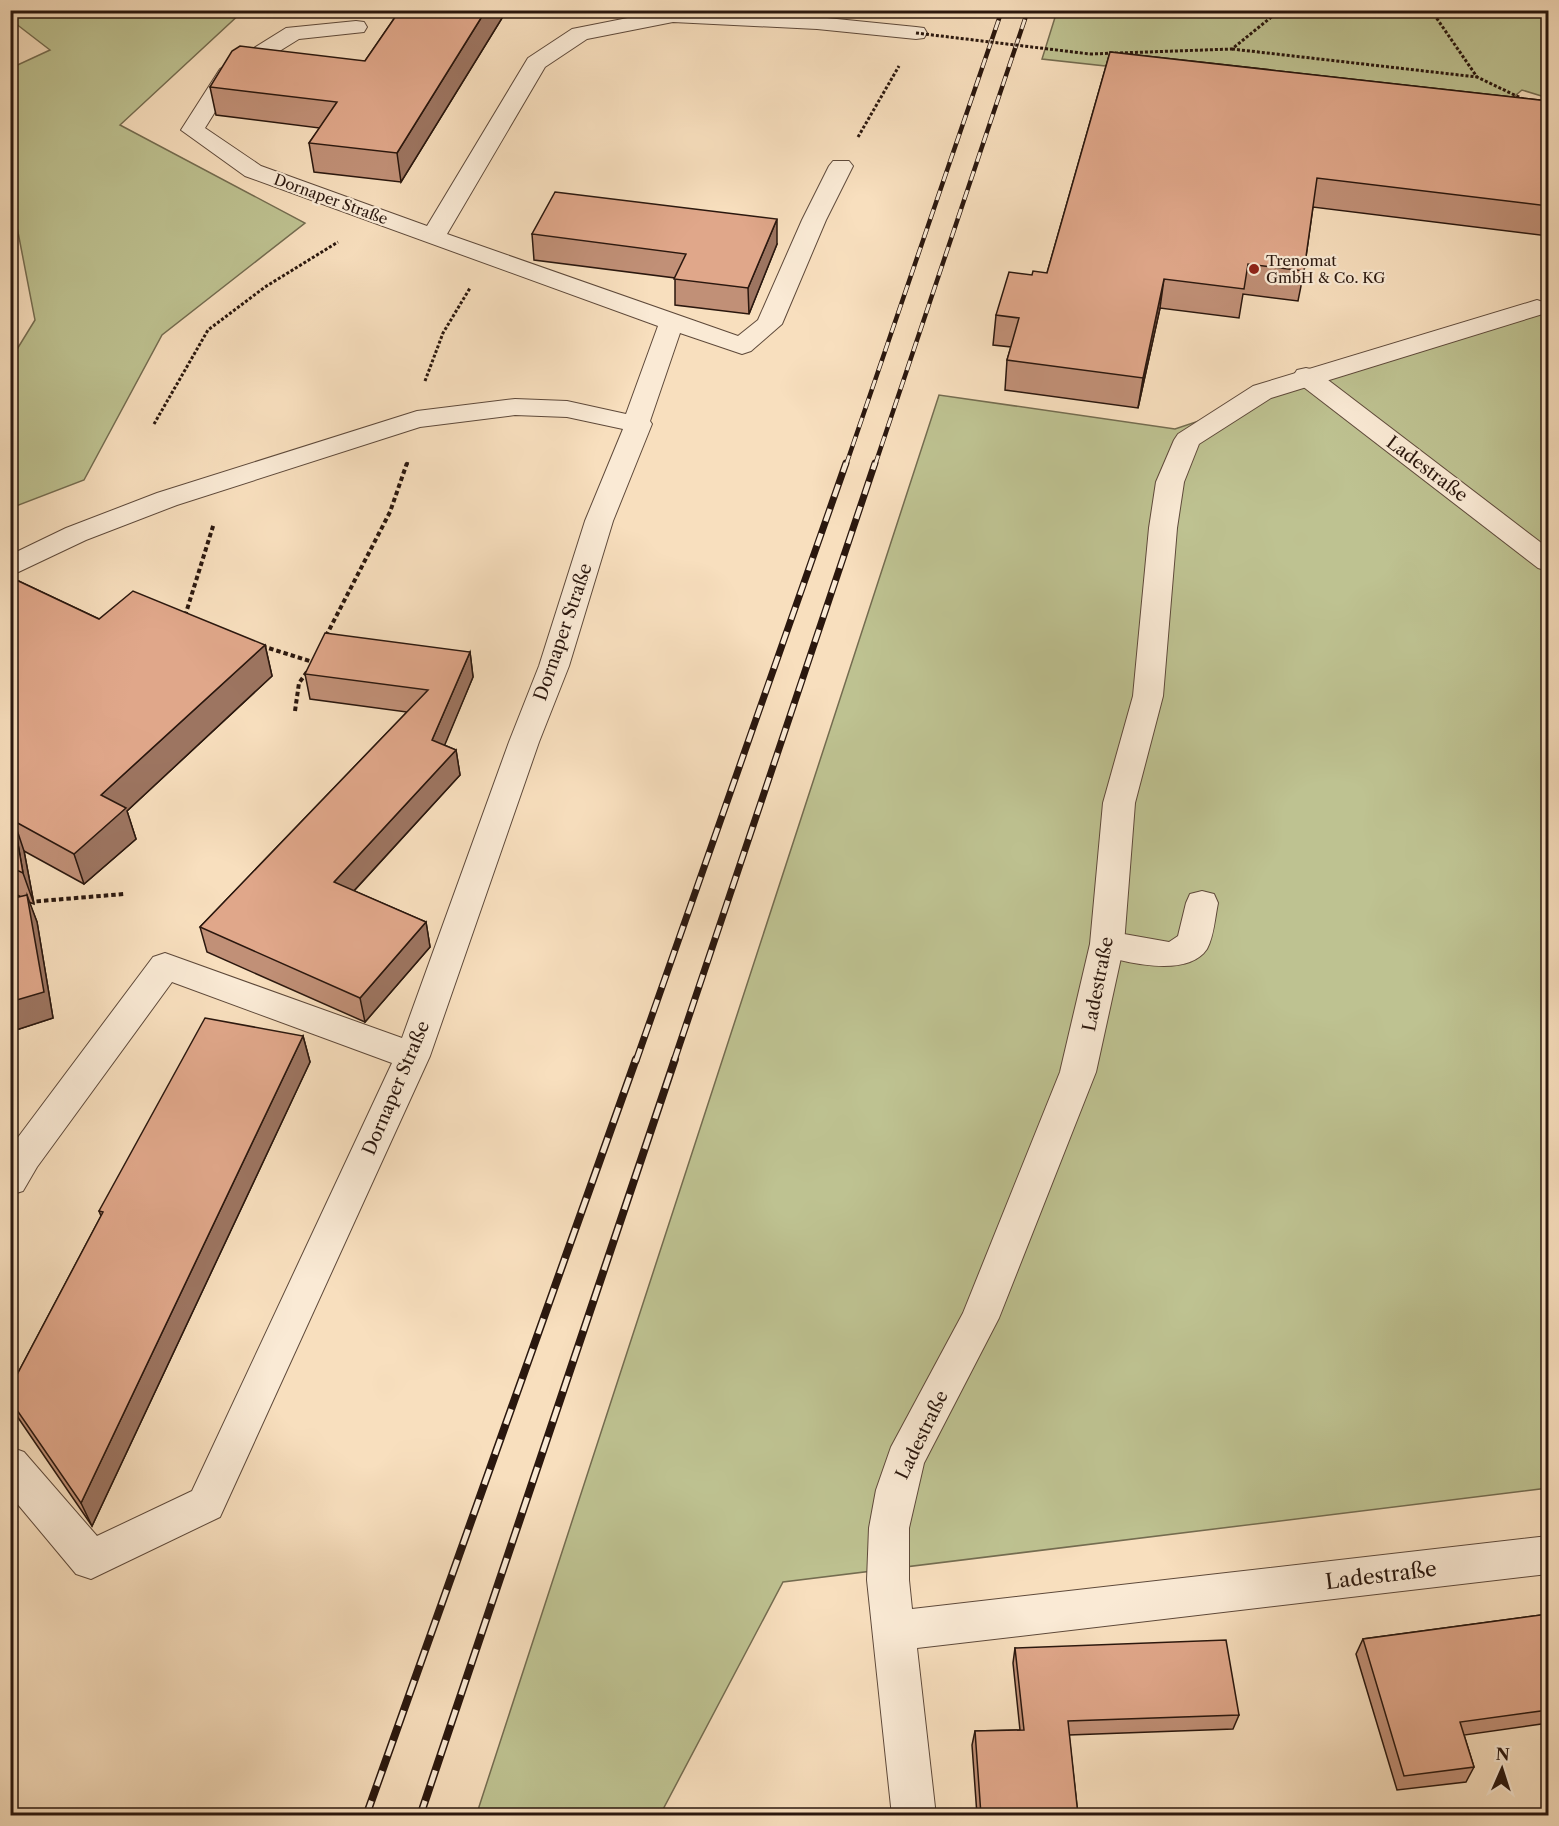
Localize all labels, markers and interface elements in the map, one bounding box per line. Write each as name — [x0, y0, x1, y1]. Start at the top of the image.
street label: Dornaper Straße — [271, 170, 391, 228]
place label: Trenomat GmbH & Co. KG — [1266, 251, 1385, 287]
marker: Trenomat GmbH & Co. KG — [1247, 262, 1261, 276]
street label: Ladestraße — [1382, 431, 1472, 507]
street label: Dornaper Straße — [529, 560, 597, 704]
street label: Ladestraße — [1078, 935, 1118, 1033]
street label: Dornaper Straße — [358, 1017, 434, 1159]
street label: Ladestraße — [891, 1387, 953, 1483]
street label: Ladestraße — [1324, 1556, 1438, 1594]
north arrow — [1472, 1739, 1532, 1799]
text: N — [1495, 1744, 1510, 1764]

